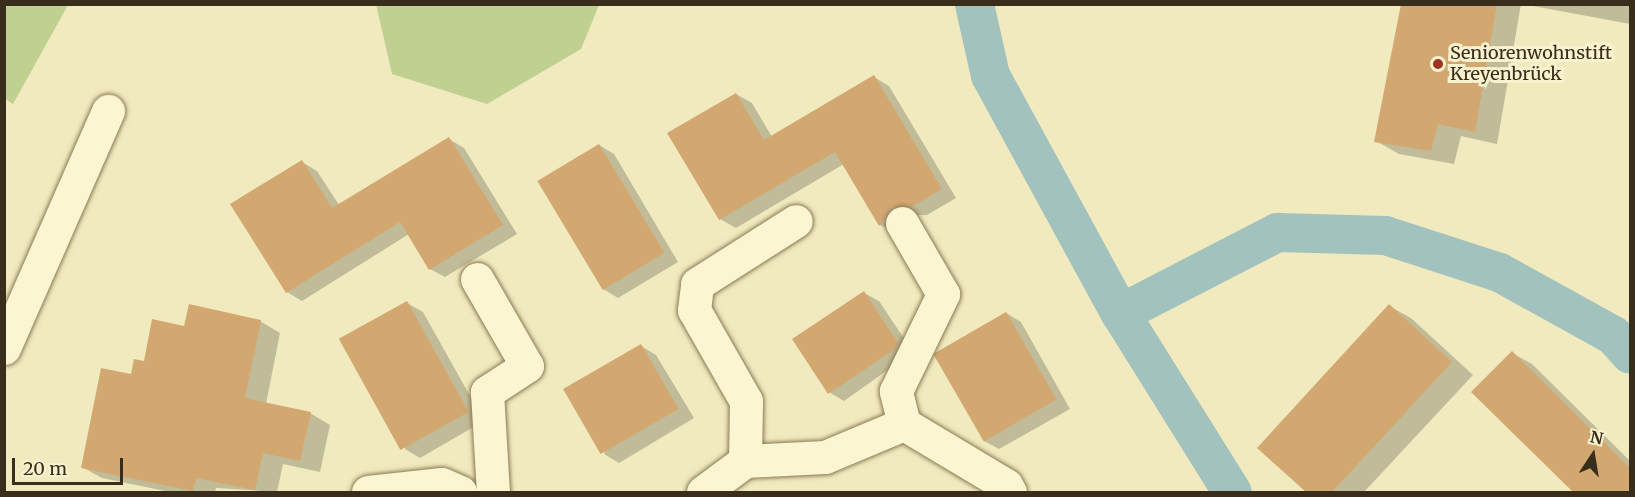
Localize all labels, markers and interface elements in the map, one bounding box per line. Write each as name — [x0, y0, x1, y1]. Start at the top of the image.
place label: Seniorenwohnstift Kreyenbrück — [1450, 43, 1612, 86]
marker: Seniorenwohnstift Kreyenbrück — [1431, 57, 1445, 71]
north arrow — [1563, 425, 1623, 485]
text: N — [1588, 426, 1605, 448]
scale bar — [15, 446, 126, 484]
text: 20 m — [23, 457, 67, 480]

